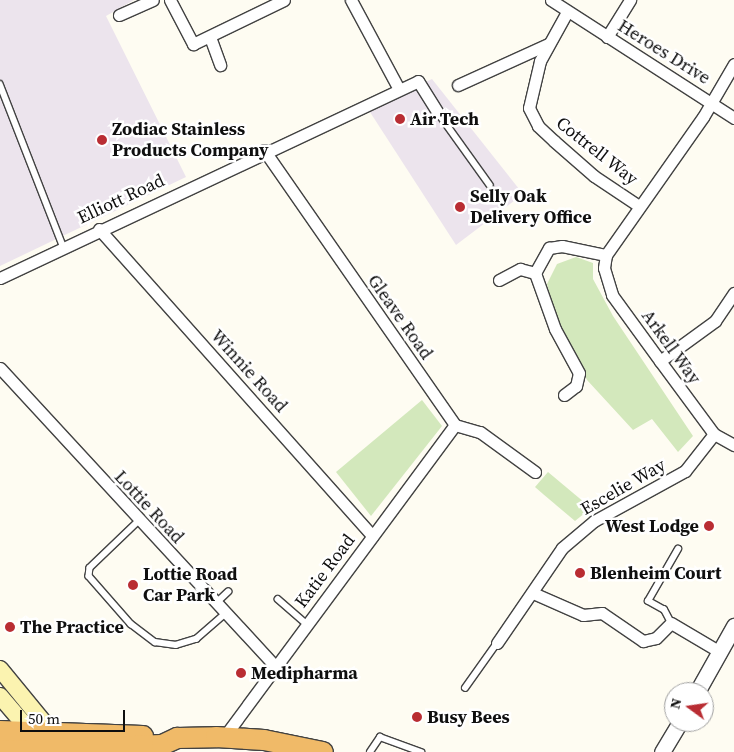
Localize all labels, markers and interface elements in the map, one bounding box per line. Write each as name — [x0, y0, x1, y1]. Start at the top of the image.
street label: Heroes Drive — [614, 15, 714, 89]
place label: Air Tech — [410, 108, 479, 130]
street label: Cottrell Way — [552, 112, 642, 190]
marker: Air Tech — [394, 113, 406, 125]
place label: Zodiac Stainless Products Company — [112, 119, 269, 162]
marker: Zodiac Stainless Products Company — [96, 134, 108, 146]
street label: Elliott Road — [74, 169, 168, 229]
place label: Selly Oak Delivery Office — [470, 186, 592, 228]
marker: Selly Oak Delivery Office — [454, 201, 466, 213]
street label: Gleave Road — [363, 271, 437, 363]
street label: Arkell Way — [637, 305, 705, 389]
street label: Winnie Road — [206, 325, 292, 417]
street label: Escelie Way — [577, 454, 669, 520]
street label: Lottie Road — [110, 466, 188, 548]
place label: West Lodge — [605, 515, 699, 537]
marker: West Lodge — [703, 520, 715, 532]
street label: Katie Road — [290, 530, 360, 612]
place label: Blenheim Court — [590, 562, 721, 584]
place label: Lottie Road Car Park — [143, 564, 238, 606]
marker: Blenheim Court — [574, 567, 586, 579]
marker: Lottie Road Car Park — [127, 579, 139, 591]
place label: The Practice — [20, 616, 124, 638]
marker: The Practice — [4, 621, 16, 633]
place label: Medipharma — [251, 662, 358, 684]
marker: Medipharma — [235, 667, 247, 679]
north arrow — [664, 682, 714, 732]
text: N — [664, 696, 686, 711]
scale bar — [22, 700, 128, 732]
place label: Busy Bees — [427, 706, 510, 728]
text: 50 m — [28, 708, 60, 729]
marker: Busy Bees — [411, 711, 423, 723]

